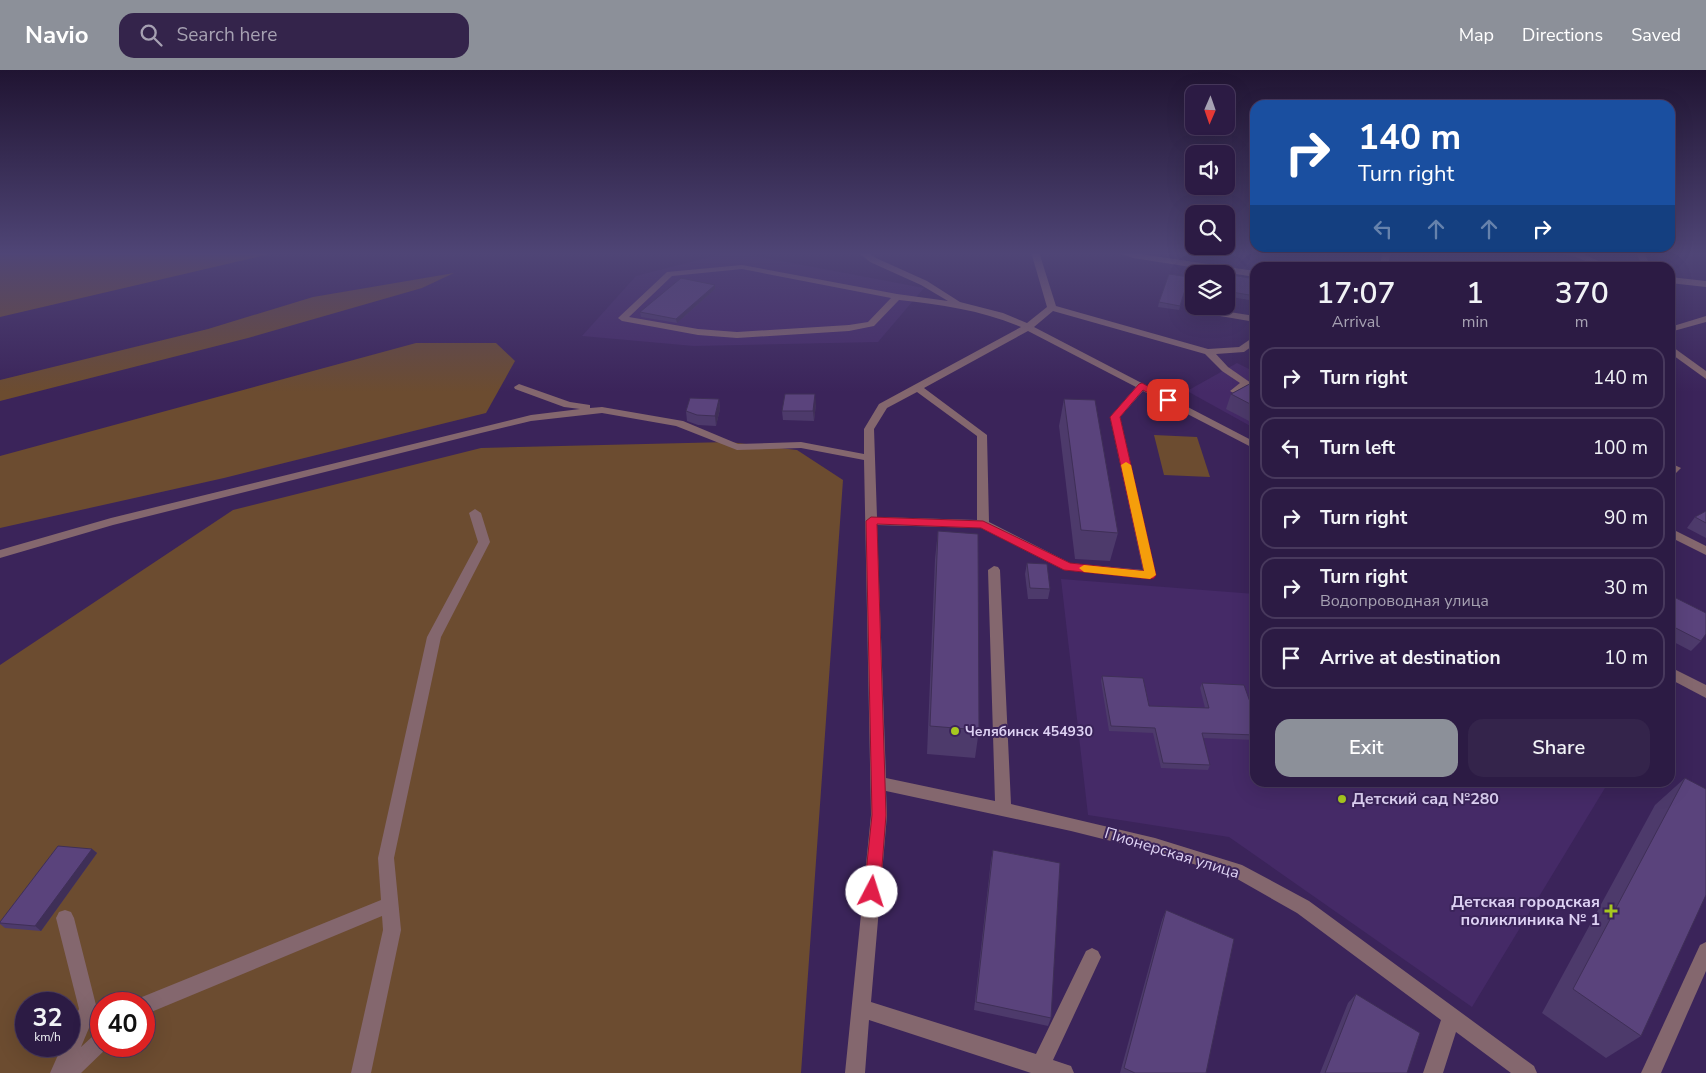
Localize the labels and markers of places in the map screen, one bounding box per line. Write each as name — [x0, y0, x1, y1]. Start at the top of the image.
pin — [1147, 379, 1189, 421]
place label: Челябинск 454930 — [965, 722, 1093, 741]
marker: Челябинск 454930 — [949, 725, 961, 737]
place label: Детский сад №280 — [1352, 788, 1499, 810]
marker: Детский сад №280 — [1336, 793, 1348, 805]
place label: Детская городская поликлиника № 1 — [1451, 891, 1600, 931]
marker: Детская городская поликлиника № 1 — [1604, 904, 1618, 918]

